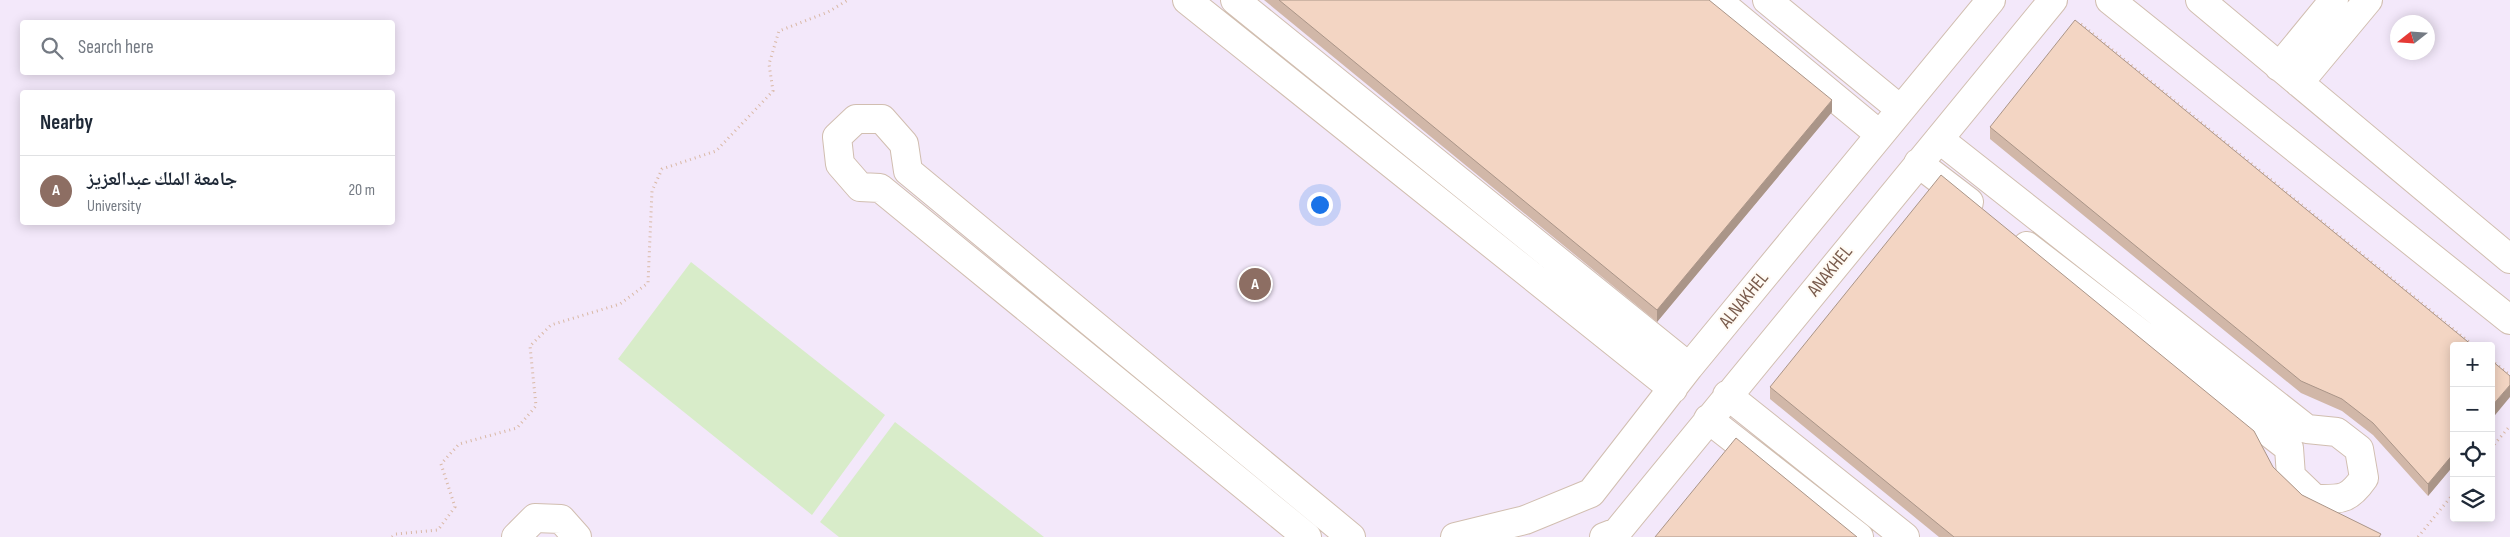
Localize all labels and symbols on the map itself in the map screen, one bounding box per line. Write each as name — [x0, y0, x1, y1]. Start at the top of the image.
north arrow — [2390, 15, 2435, 60]
your location — [1307, 192, 1333, 218]
street label: ANAKHEL — [1802, 241, 1857, 302]
pin: A — [1239, 265, 1271, 303]
street label: ALNAKHEL — [1714, 267, 1774, 334]

